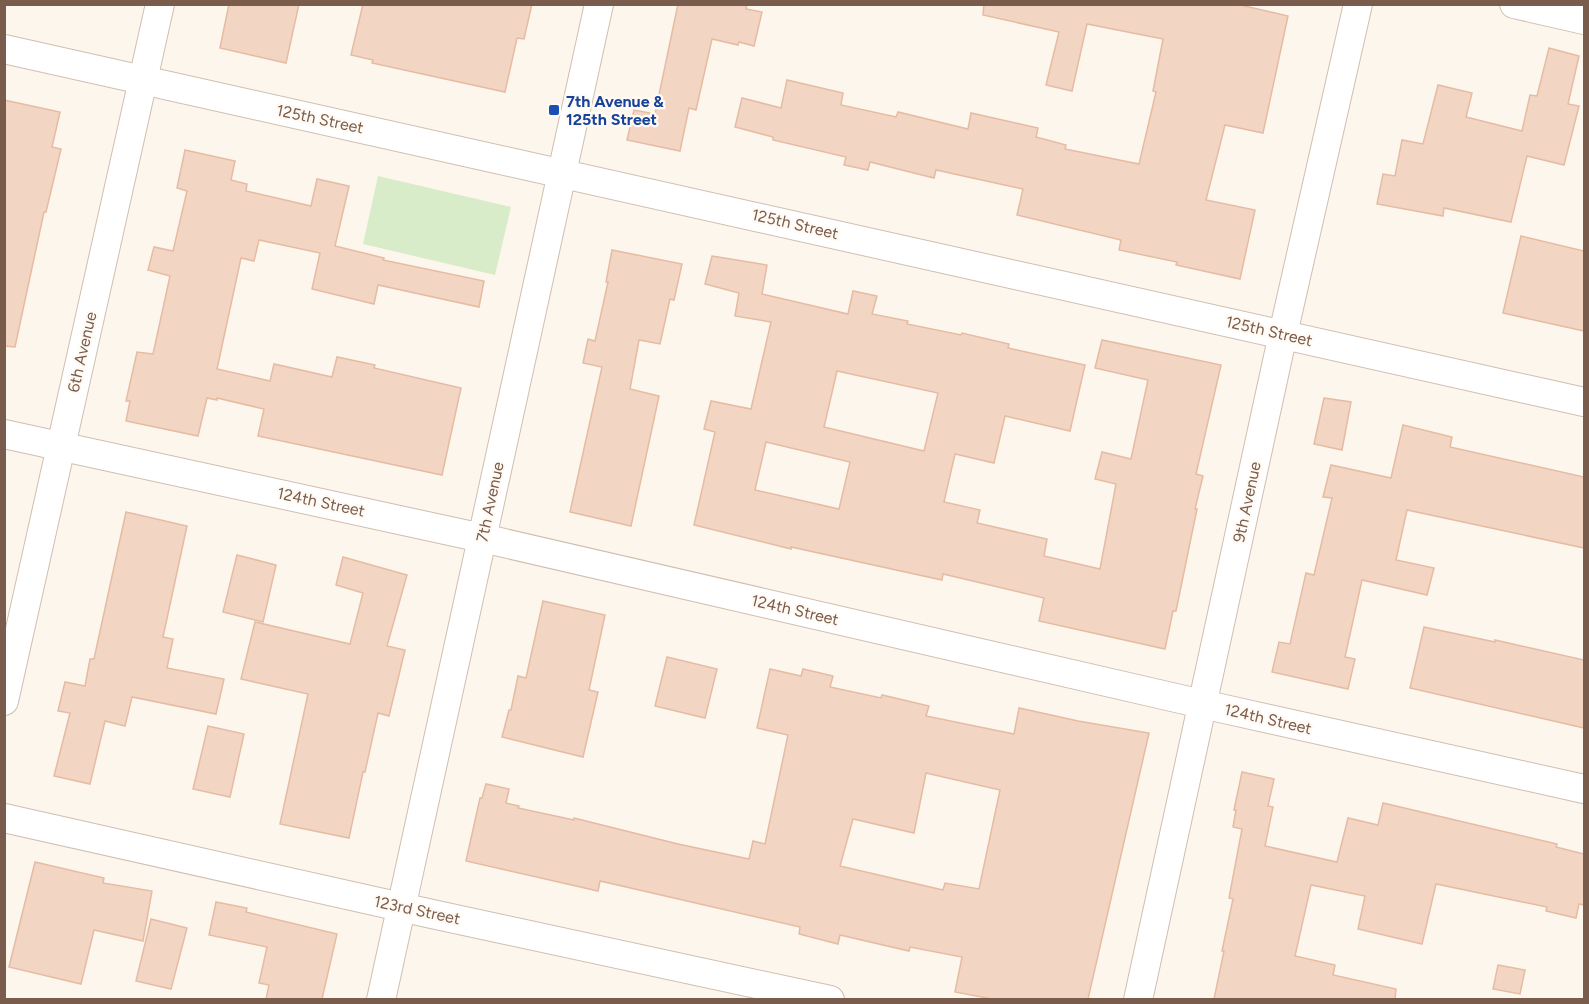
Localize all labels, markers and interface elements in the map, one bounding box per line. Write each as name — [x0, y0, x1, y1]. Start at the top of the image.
place label: 7th Avenue & 125th Street — [566, 92, 664, 129]
street label: 125th Street — [275, 101, 365, 137]
marker: 7th Avenue & 125th Street — [547, 103, 561, 117]
street label: 125th Street — [750, 205, 840, 243]
street label: 6th Avenue — [64, 310, 101, 394]
street label: 125th Street — [1224, 312, 1314, 350]
street label: 7th Avenue — [472, 460, 508, 544]
street label: 9th Avenue — [1229, 460, 1265, 544]
street label: 124th Street — [275, 483, 367, 521]
street label: 124th Street — [749, 591, 841, 629]
street label: 124th Street — [1222, 700, 1314, 738]
street label: 123rd Street — [372, 892, 462, 928]

